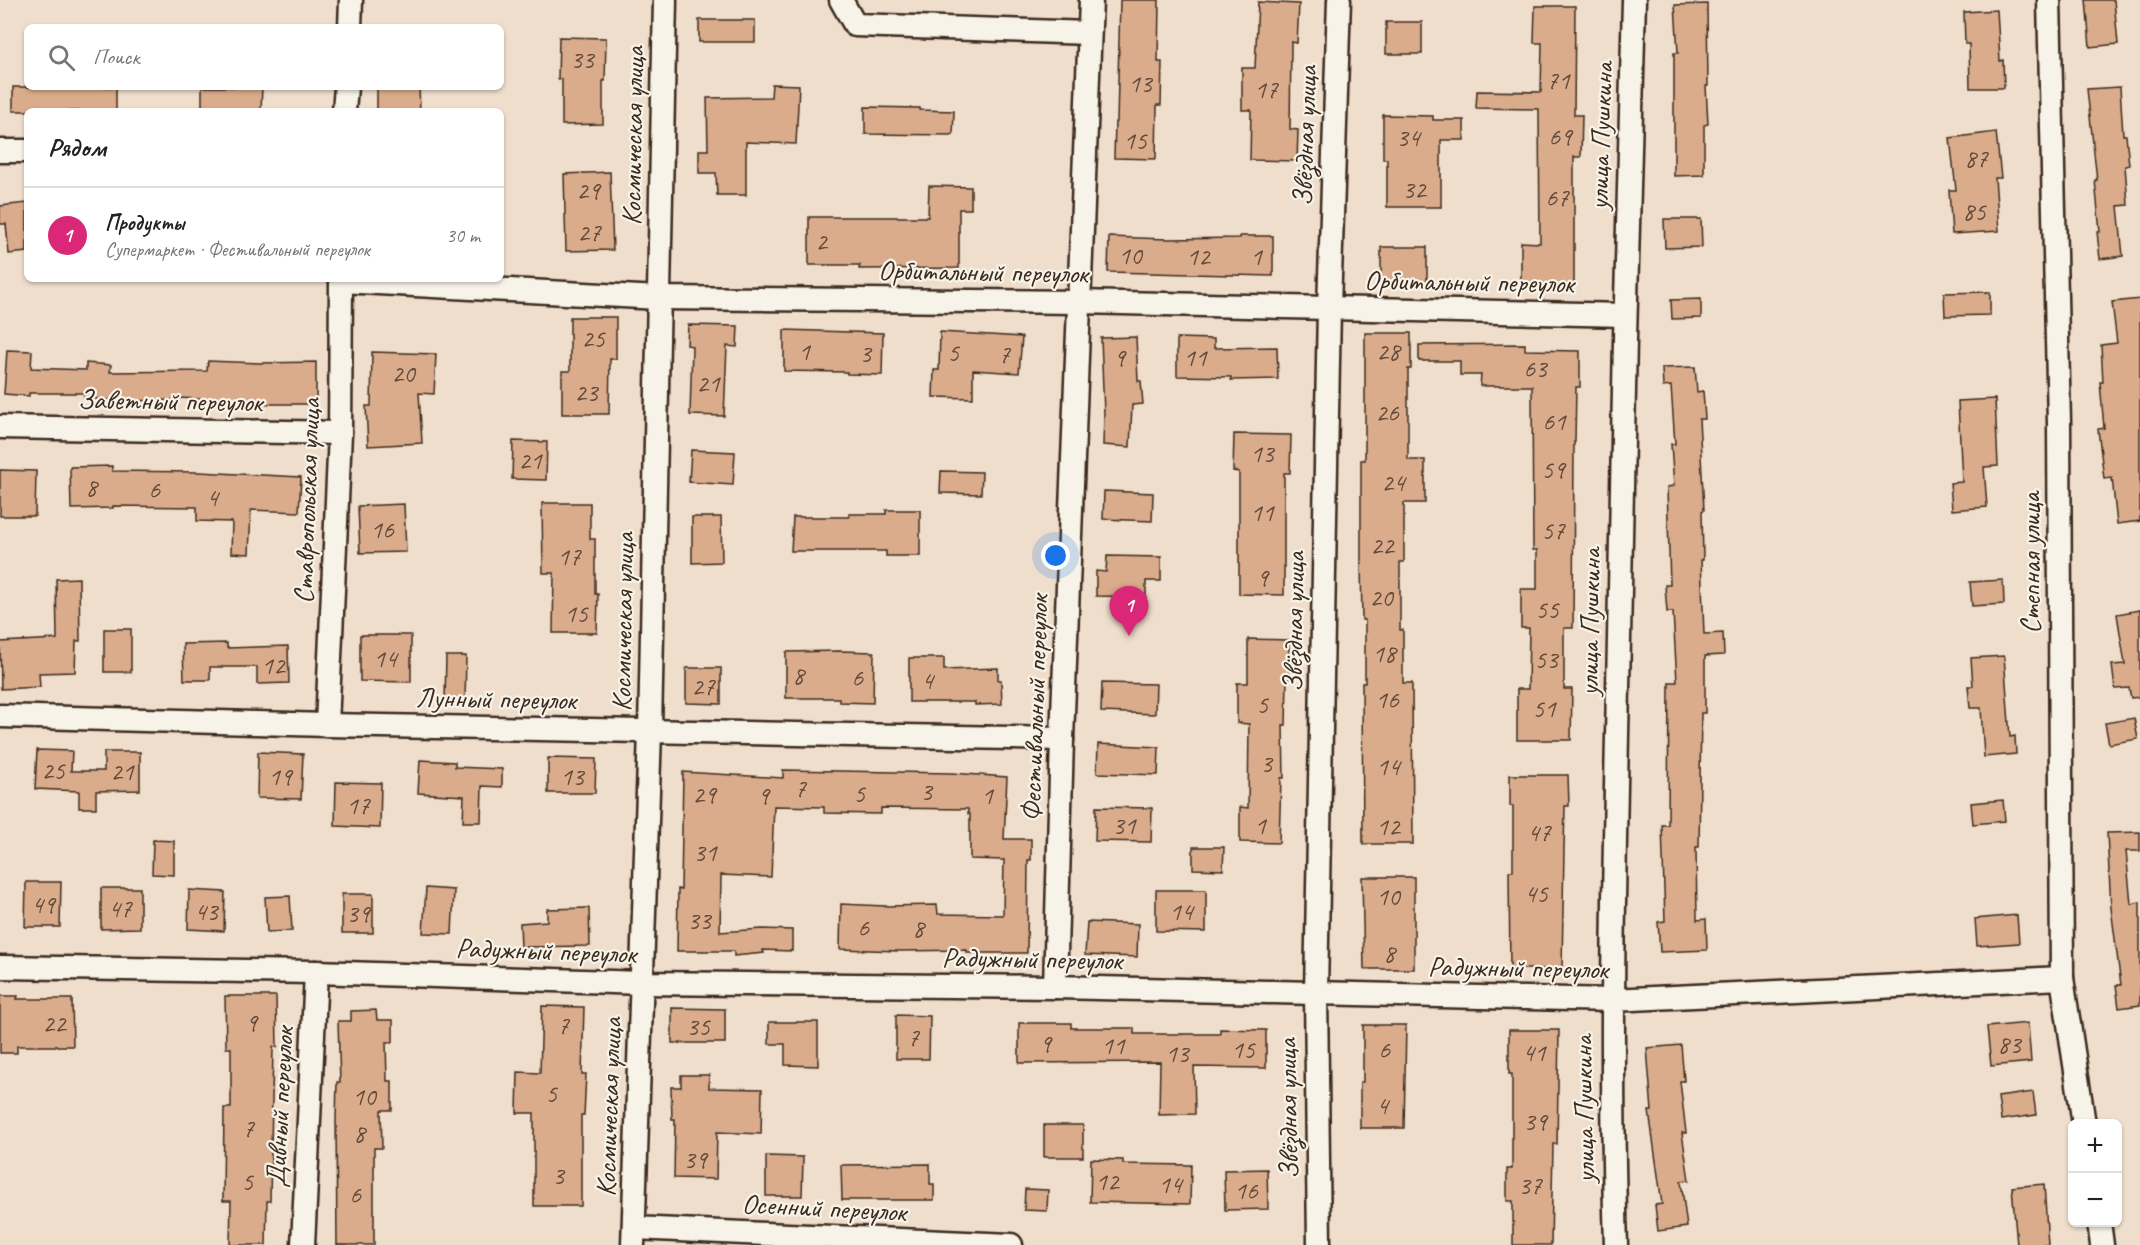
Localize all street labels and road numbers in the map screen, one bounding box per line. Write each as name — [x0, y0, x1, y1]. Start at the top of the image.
street label: Космическая улица — [613, 45, 652, 226]
street label: улица Пушкина — [1580, 59, 1621, 212]
street label: Звёздная улица — [1285, 63, 1326, 207]
street label: Орбитальный переулок — [878, 252, 1091, 291]
street label: Орбитальный переулок — [1364, 262, 1577, 301]
street label: Заветный переулок — [77, 381, 265, 420]
street label: Ставропольская улица — [285, 396, 328, 604]
street label: Степная улица — [2013, 490, 2048, 634]
street label: Космическая улица — [603, 531, 642, 712]
street label: улица Пушкина — [1571, 545, 1608, 698]
street label: Звёздная улица — [1275, 550, 1313, 693]
street label: Фестивальный переулок — [1013, 591, 1056, 822]
street label: Лунный переулок — [416, 680, 579, 717]
street label: Радужный переулок — [455, 930, 639, 971]
street label: Радужный переулок — [942, 939, 1125, 978]
street label: Радужный переулок — [1428, 948, 1611, 987]
street label: Космическая улица — [588, 1015, 629, 1197]
street label: Дивный переулок — [258, 1023, 301, 1188]
street label: улица Пушкина — [1565, 1032, 1602, 1185]
street label: Звёздная улица — [1269, 1037, 1307, 1179]
street label: Осенний переулок — [741, 1186, 910, 1229]

